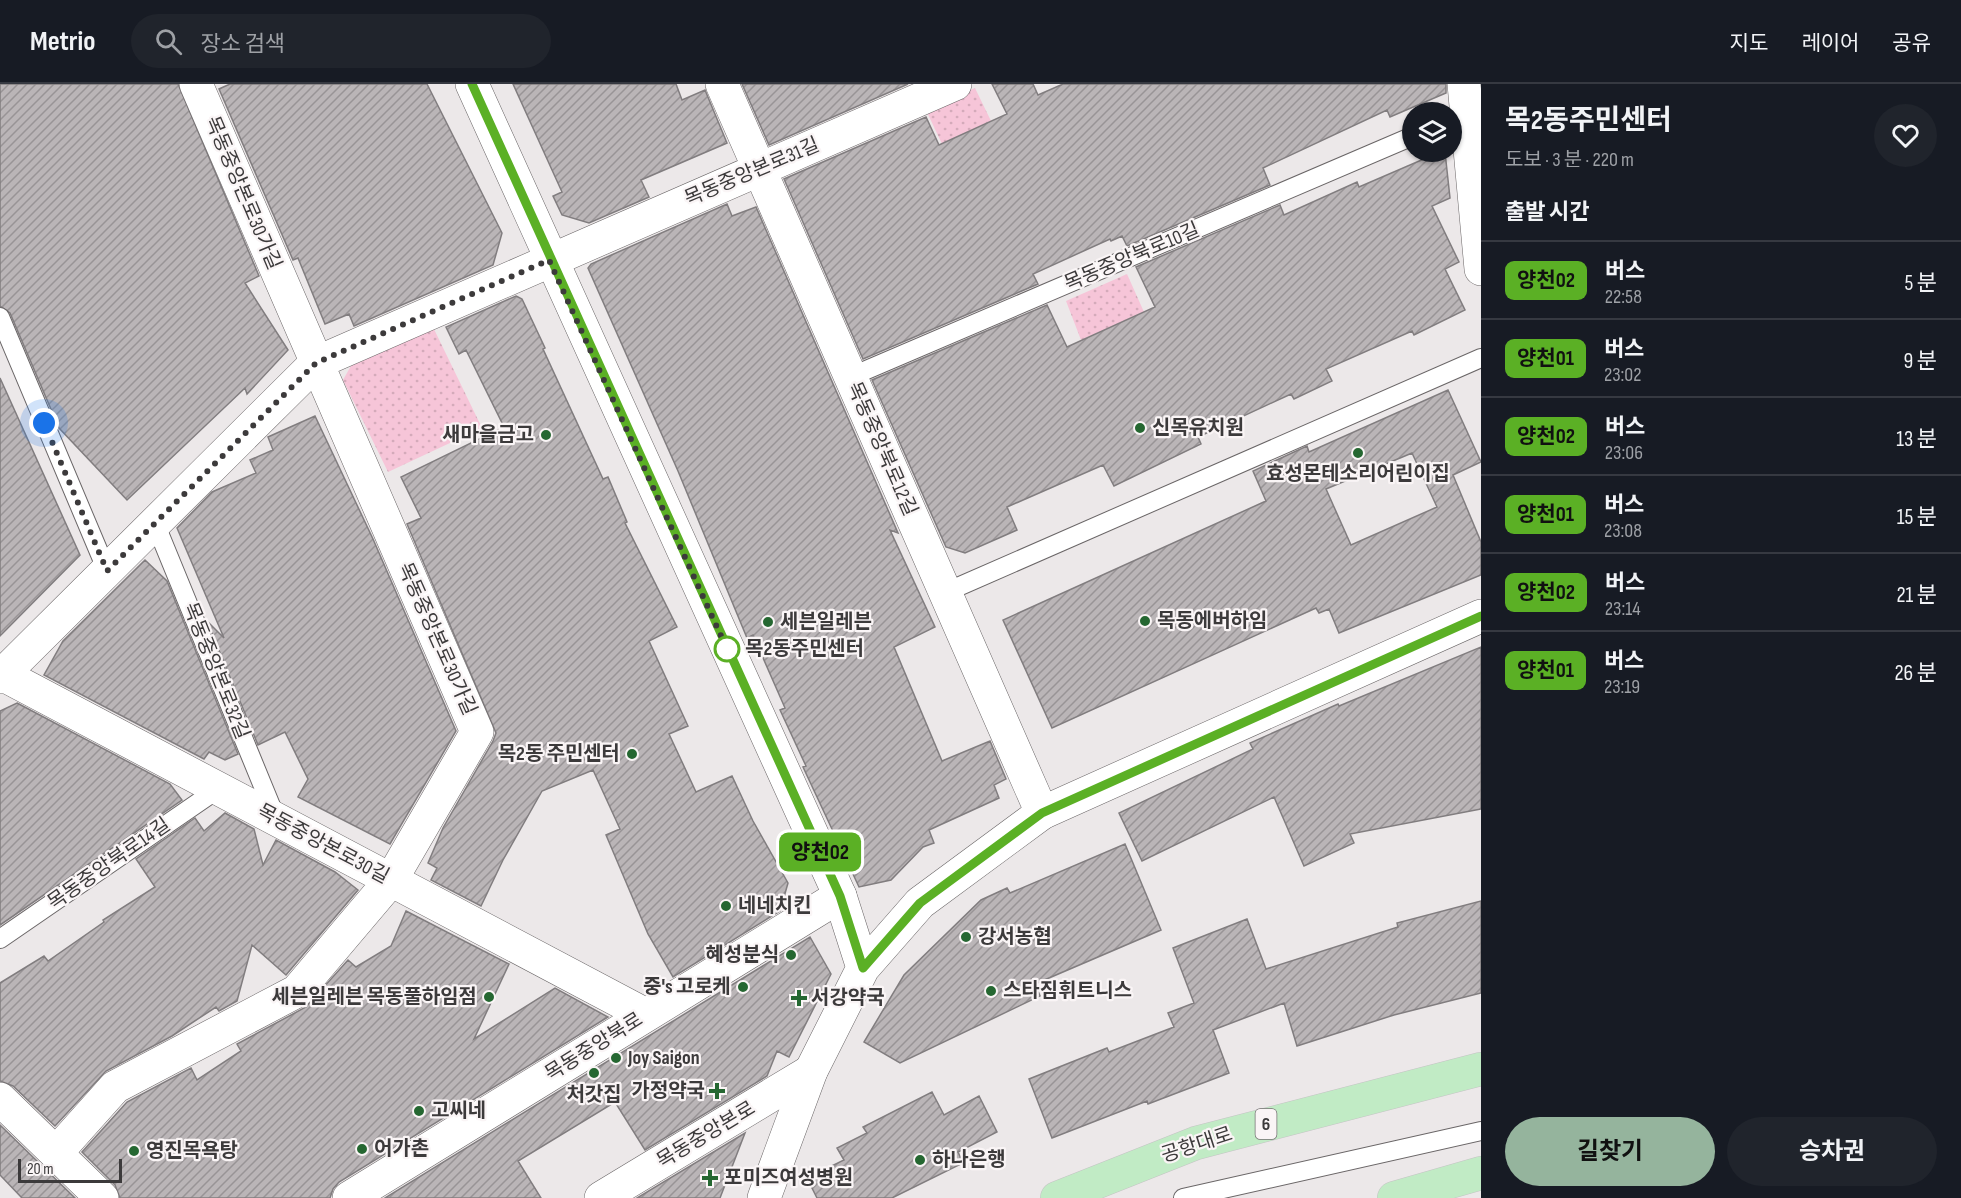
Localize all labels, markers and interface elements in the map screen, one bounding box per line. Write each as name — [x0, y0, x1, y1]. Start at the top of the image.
search box — [131, 14, 551, 68]
text: Metrio — [30, 25, 95, 58]
icon: search — [152, 25, 185, 58]
text: 장소 검색 — [200, 31, 285, 58]
text: 지도 — [1730, 31, 1768, 56]
text: 레이어 — [1801, 31, 1859, 56]
text: 공유 — [1892, 31, 1931, 56]
map controls — [1402, 102, 1462, 162]
button: layers — [1402, 102, 1462, 162]
text: 목2동주민센터 — [1505, 104, 1672, 137]
button: heart — [1874, 104, 1937, 167]
street label: 목동중앙본로30가길 — [200, 113, 286, 273]
street label: 목동중앙본로31길 — [681, 133, 823, 211]
text: 도보 · 3 분 · 220 m — [1505, 148, 1634, 172]
text: 출발 시간 — [1505, 199, 1589, 226]
street label: 목동중앙북로10길 — [1061, 218, 1203, 296]
text: 버스 — [1605, 258, 1645, 285]
text: 양천02 — [1517, 268, 1575, 293]
text: 5 분 — [1904, 270, 1937, 297]
text: 22:58 — [1605, 285, 1642, 309]
text: 버스 — [1604, 336, 1644, 363]
text: 양천01 — [1517, 346, 1574, 371]
text: 9 분 — [1904, 348, 1937, 375]
text: 23:02 — [1604, 363, 1641, 387]
street label: 목동중앙북로12길 — [842, 378, 922, 520]
your location — [29, 408, 59, 438]
text: 버스 — [1605, 414, 1645, 441]
place label: 신목유치원 — [1152, 416, 1244, 440]
marker: 신목유치원 — [1133, 421, 1147, 435]
place label: 새마을금고 — [442, 423, 534, 447]
text: 양천02 — [1517, 424, 1575, 449]
text: 13 분 — [1896, 426, 1937, 453]
marker: 새마을금고 — [539, 428, 553, 442]
text: 23:06 — [1605, 441, 1643, 465]
marker: 효성몬테소리어린이집 — [1351, 446, 1365, 460]
place label: 효성몬테소리어린이집 — [1266, 462, 1450, 486]
text: 버스 — [1604, 492, 1644, 519]
text: 양천01 — [1517, 502, 1574, 527]
text: 15 분 — [1897, 504, 1937, 531]
text: 23:08 — [1604, 519, 1642, 543]
street label: 목동중앙본로30가길 — [393, 559, 481, 719]
text: 버스 — [1605, 570, 1645, 597]
text: 양천02 — [1517, 580, 1575, 605]
text: 21 분 — [1896, 582, 1937, 609]
text: 23:14 — [1605, 597, 1641, 621]
street label: 목동중앙본로32길 — [178, 599, 254, 743]
place label: 목동에버하임 — [1157, 609, 1267, 633]
place label: 세븐일레븐 — [780, 610, 872, 634]
marker: 목동에버하임 — [1138, 614, 1152, 628]
marker: 세븐일레븐 — [761, 615, 775, 629]
marker: 목2동주민센터 — [714, 636, 740, 662]
place label: 목2동주민센터 — [745, 637, 864, 661]
text: 버스 — [1604, 648, 1644, 675]
text: 양천01 — [1517, 658, 1574, 683]
text: 26 분 — [1895, 660, 1937, 687]
text: 23:19 — [1604, 675, 1640, 699]
place label: 목2동 주민센터 — [498, 742, 620, 766]
marker: 목2동 주민센터 — [625, 747, 639, 761]
street label: 목동중앙본로30길 — [253, 799, 393, 889]
street label: 목동중앙북로14길 — [43, 813, 175, 915]
line badge: 양천02 — [778, 832, 862, 872]
text: 양천02 — [791, 840, 849, 865]
place label: 네네치킨 — [738, 894, 812, 918]
marker: 네네치킨 — [719, 899, 733, 913]
place label: 강서농협 — [978, 925, 1052, 949]
marker: 강서농협 — [959, 930, 973, 944]
place label: 혜성분식 — [705, 943, 779, 967]
marker: 혜성분식 — [784, 948, 798, 962]
place label: 중's 고로케 — [643, 975, 731, 999]
place label: 스타짐휘트니스 — [1003, 979, 1132, 1003]
marker: 중's 고로케 — [736, 980, 750, 994]
marker: 스타짐휘트니스 — [984, 984, 998, 998]
place label: 세븐일레븐 목동풀하임점 — [271, 985, 477, 1009]
place label: 서강약국 — [811, 986, 885, 1010]
marker: 세븐일레븐 목동풀하임점 — [482, 990, 496, 1004]
marker: 서강약국 — [792, 991, 806, 1005]
street label: 목동중앙북로 — [541, 1008, 647, 1086]
place label: Joy Saigon — [627, 1046, 700, 1070]
marker: Joy Saigon — [609, 1051, 623, 1065]
marker: 처갓집 — [587, 1066, 601, 1080]
place label: 가정약국 — [631, 1079, 705, 1103]
place label: 처갓집 — [566, 1083, 622, 1107]
marker: 가정약국 — [710, 1084, 724, 1098]
street label: 목동중앙본로 — [653, 1096, 759, 1174]
place label: 고씨네 — [431, 1099, 486, 1123]
marker: 고씨네 — [412, 1104, 426, 1118]
road number: 6 — [1256, 1109, 1276, 1139]
button: 길찾기 — [1505, 1117, 1715, 1186]
button: 승차권 — [1727, 1117, 1937, 1186]
street label: 공항대로 — [1158, 1122, 1236, 1168]
place label: 어가촌 — [374, 1137, 429, 1161]
place label: 영진목욕탕 — [146, 1139, 238, 1163]
marker: 어가촌 — [355, 1142, 369, 1156]
marker: 영진목욕탕 — [127, 1144, 141, 1158]
place label: 하나은행 — [932, 1148, 1006, 1172]
marker: 하나은행 — [913, 1153, 927, 1167]
scale bar — [18, 1156, 122, 1184]
text: 20 m — [27, 1160, 54, 1179]
place label: 포미즈여성병원 — [724, 1166, 853, 1190]
marker: 포미즈여성병원 — [701, 1169, 719, 1187]

